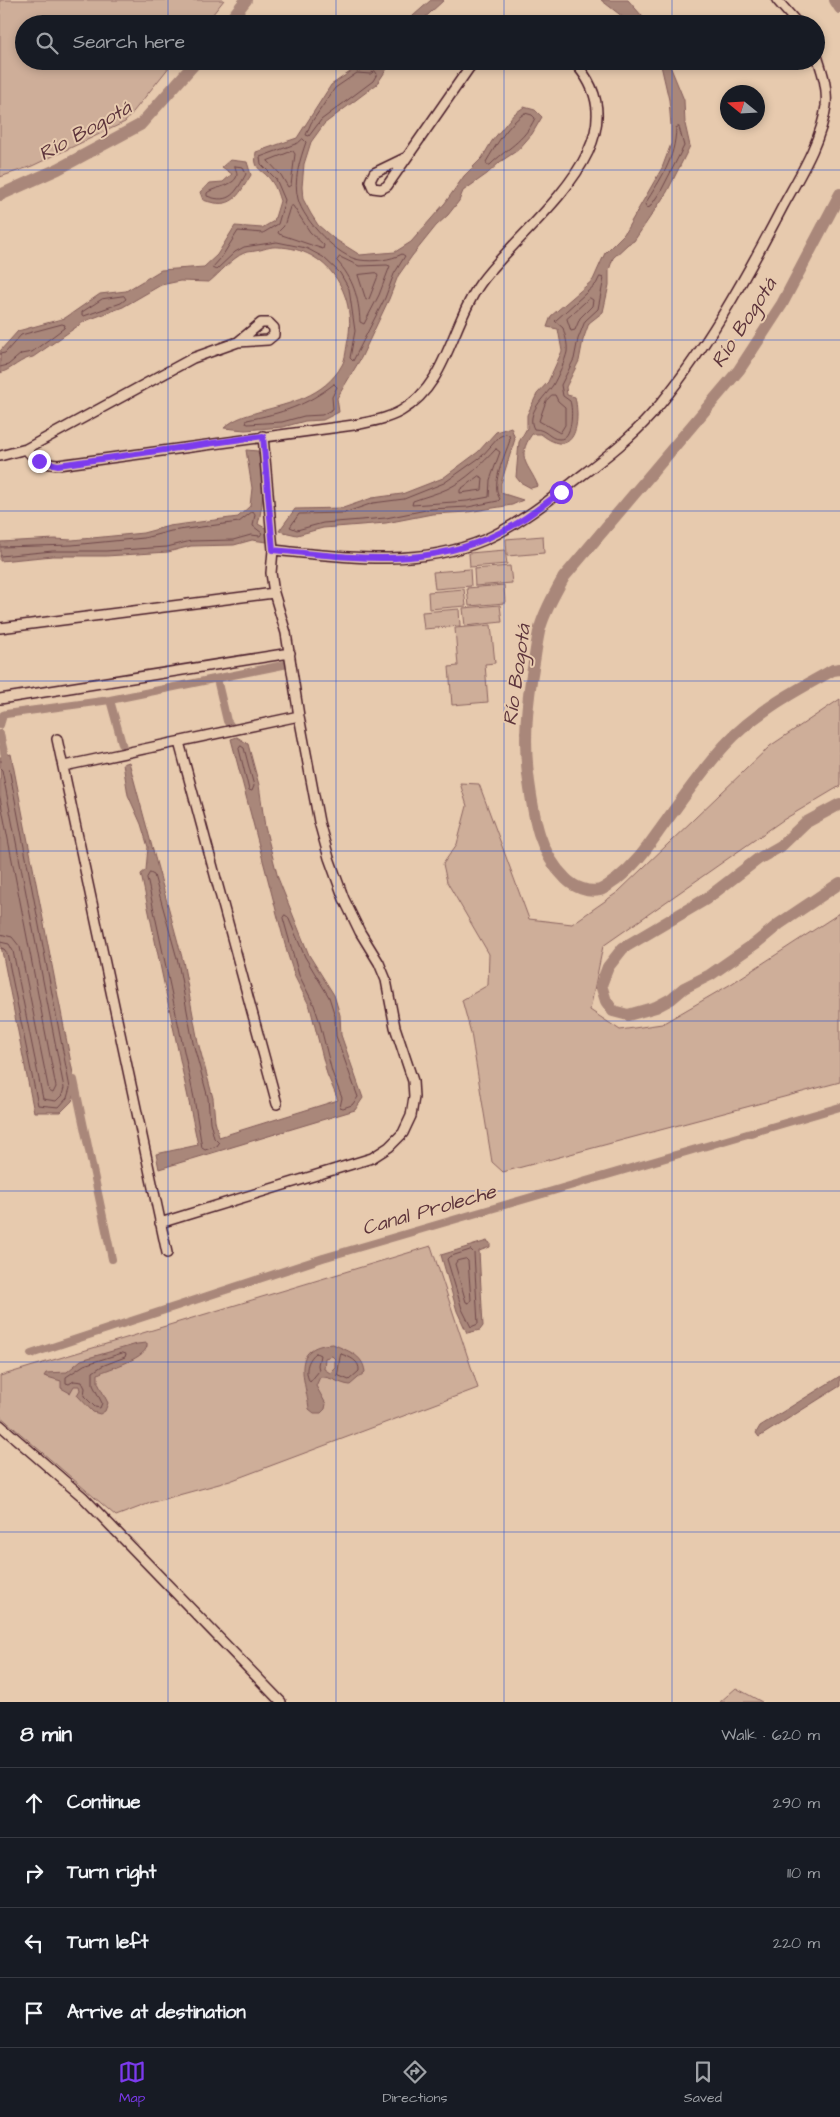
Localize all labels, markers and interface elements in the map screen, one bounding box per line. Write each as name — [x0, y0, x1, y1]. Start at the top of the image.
search box — [15, 15, 825, 70]
icon: search — [33, 29, 61, 57]
text: Search here — [73, 29, 185, 56]
north arrow — [720, 85, 765, 130]
water label: Río Bogotá — [34, 94, 138, 169]
water label: Río Bogotá — [705, 272, 785, 374]
route end — [28, 450, 51, 473]
route start — [550, 481, 573, 504]
water label: Río Bogotá — [496, 622, 539, 728]
water label: Canal Proleche — [359, 1177, 500, 1242]
text: 8 min — [20, 1720, 72, 1749]
text: Walk · 620 m — [721, 1724, 820, 1746]
icon: ahead — [20, 1789, 48, 1817]
text: Continue — [67, 1789, 141, 1816]
text: 290 m — [773, 1792, 820, 1814]
icon: right — [20, 1859, 48, 1887]
text: Turn right — [67, 1859, 156, 1886]
text: 110 m — [787, 1862, 820, 1884]
icon: left — [20, 1929, 48, 1957]
text: Turn left — [67, 1929, 148, 1956]
text: 220 m — [773, 1932, 820, 1954]
icon: arrive — [20, 1999, 48, 2027]
text: Arrive at destination — [67, 1999, 246, 2026]
tab: Map — [118, 2058, 146, 2108]
tab: Directions — [382, 2058, 447, 2108]
tab: Saved — [684, 2058, 722, 2108]

